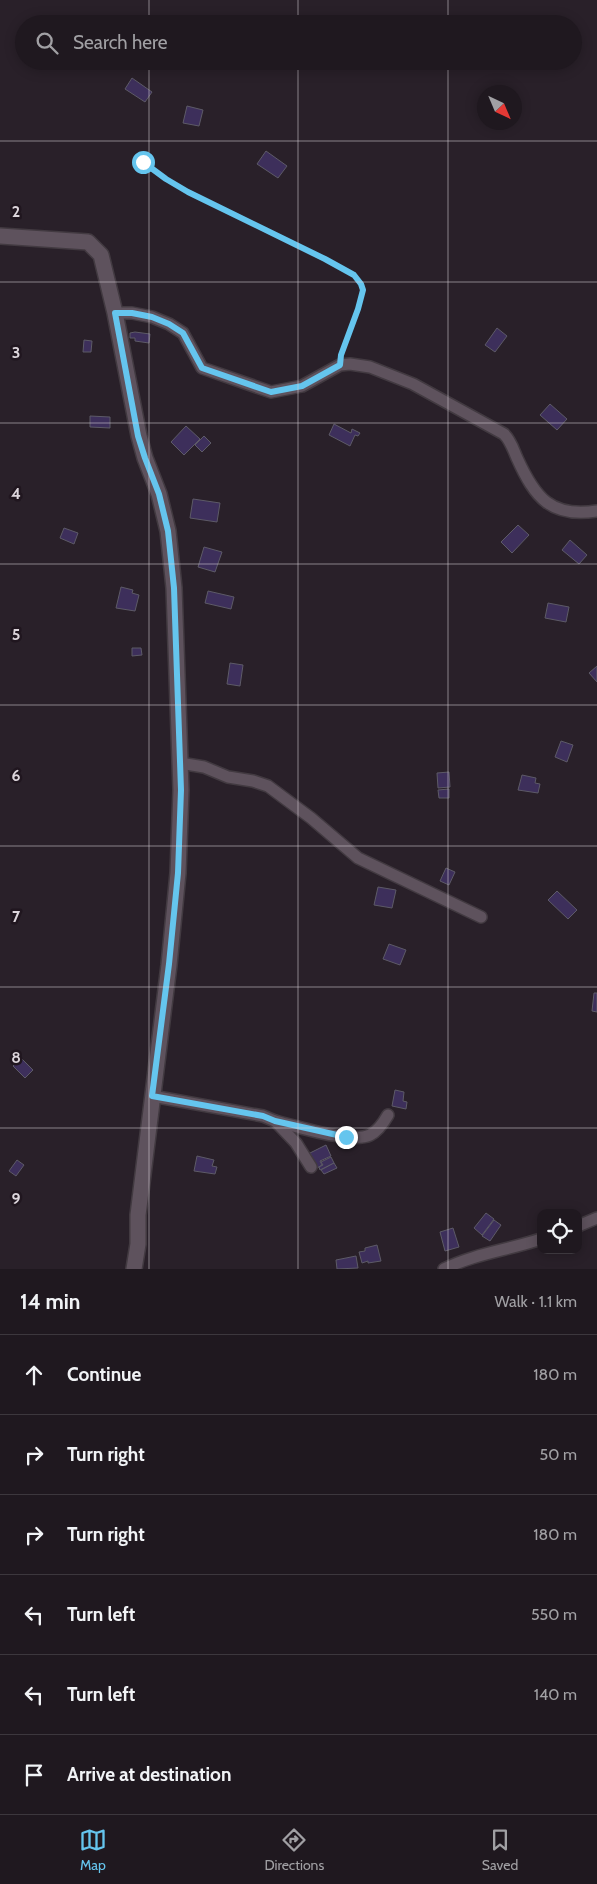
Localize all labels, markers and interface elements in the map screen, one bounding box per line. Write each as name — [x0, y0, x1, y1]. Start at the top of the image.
search box — [15, 15, 582, 70]
icon: search — [33, 29, 61, 57]
text: Search here — [73, 31, 167, 54]
north arrow — [477, 85, 522, 130]
route start — [132, 151, 155, 174]
text: 2 — [12, 202, 20, 221]
text: 3 — [12, 343, 20, 362]
text: 4 — [11, 484, 21, 503]
text: 5 — [12, 625, 20, 644]
text: 6 — [12, 766, 21, 785]
text: 7 — [12, 907, 21, 926]
text: 8 — [11, 1048, 21, 1067]
route end — [335, 1126, 358, 1149]
text: 9 — [12, 1189, 21, 1208]
map controls — [537, 1209, 582, 1254]
button: locate — [537, 1209, 582, 1254]
text: 14 min — [20, 1289, 80, 1314]
text: Walk · 1.1 km — [495, 1292, 577, 1311]
icon: ahead — [20, 1361, 48, 1389]
text: Continue — [67, 1363, 141, 1386]
text: 180 m — [533, 1365, 577, 1384]
icon: right — [20, 1441, 48, 1469]
text: Turn right — [67, 1443, 145, 1466]
text: 50 m — [540, 1445, 577, 1464]
icon: right — [20, 1521, 48, 1549]
text: Turn right — [67, 1523, 145, 1546]
text: 180 m — [533, 1525, 577, 1544]
icon: left — [20, 1601, 48, 1629]
text: Turn left — [67, 1603, 135, 1626]
text: 550 m — [531, 1605, 577, 1624]
icon: left — [20, 1681, 48, 1709]
text: Turn left — [67, 1683, 135, 1706]
text: 140 m — [534, 1685, 577, 1704]
icon: arrive — [20, 1761, 48, 1789]
text: Arrive at destination — [67, 1763, 231, 1786]
tab: Map — [79, 1826, 107, 1874]
tab: Directions — [264, 1826, 324, 1874]
tab: Saved — [482, 1826, 518, 1874]

